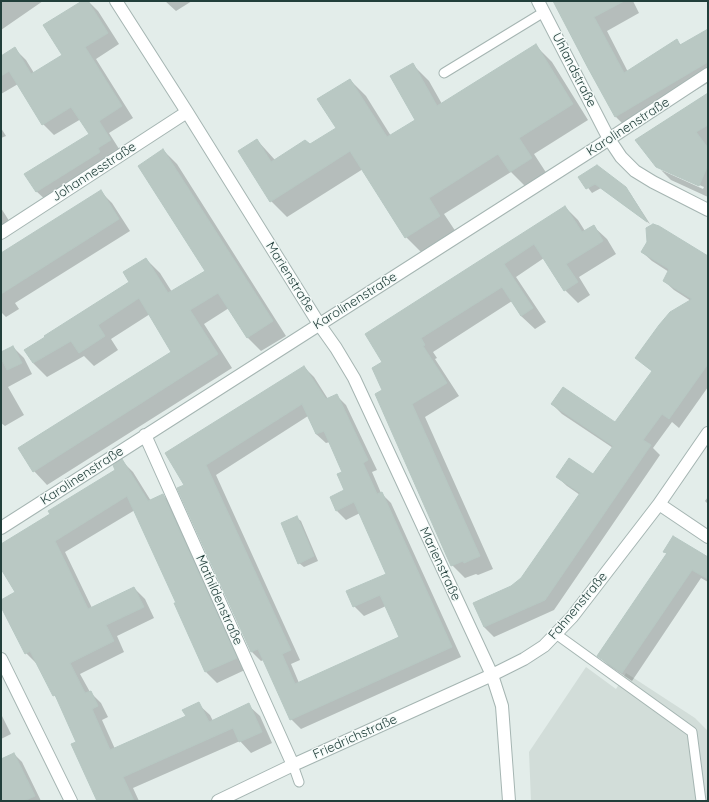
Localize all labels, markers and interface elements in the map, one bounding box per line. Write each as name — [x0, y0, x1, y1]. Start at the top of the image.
street label: Uhlandstraße — [549, 30, 599, 110]
street label: Karolinenstraße — [584, 94, 672, 160]
street label: Johannesstraße — [49, 139, 139, 205]
street label: Marienstraße — [262, 239, 318, 315]
street label: Karolinenstraße — [310, 269, 400, 333]
street label: Karolinenstraße — [38, 443, 126, 509]
street label: Marienstraße — [416, 525, 464, 603]
street label: Mathildenstraße — [192, 552, 246, 648]
street label: Fahnenstraße — [545, 569, 611, 643]
street label: Friedrichstraße — [310, 711, 400, 763]

